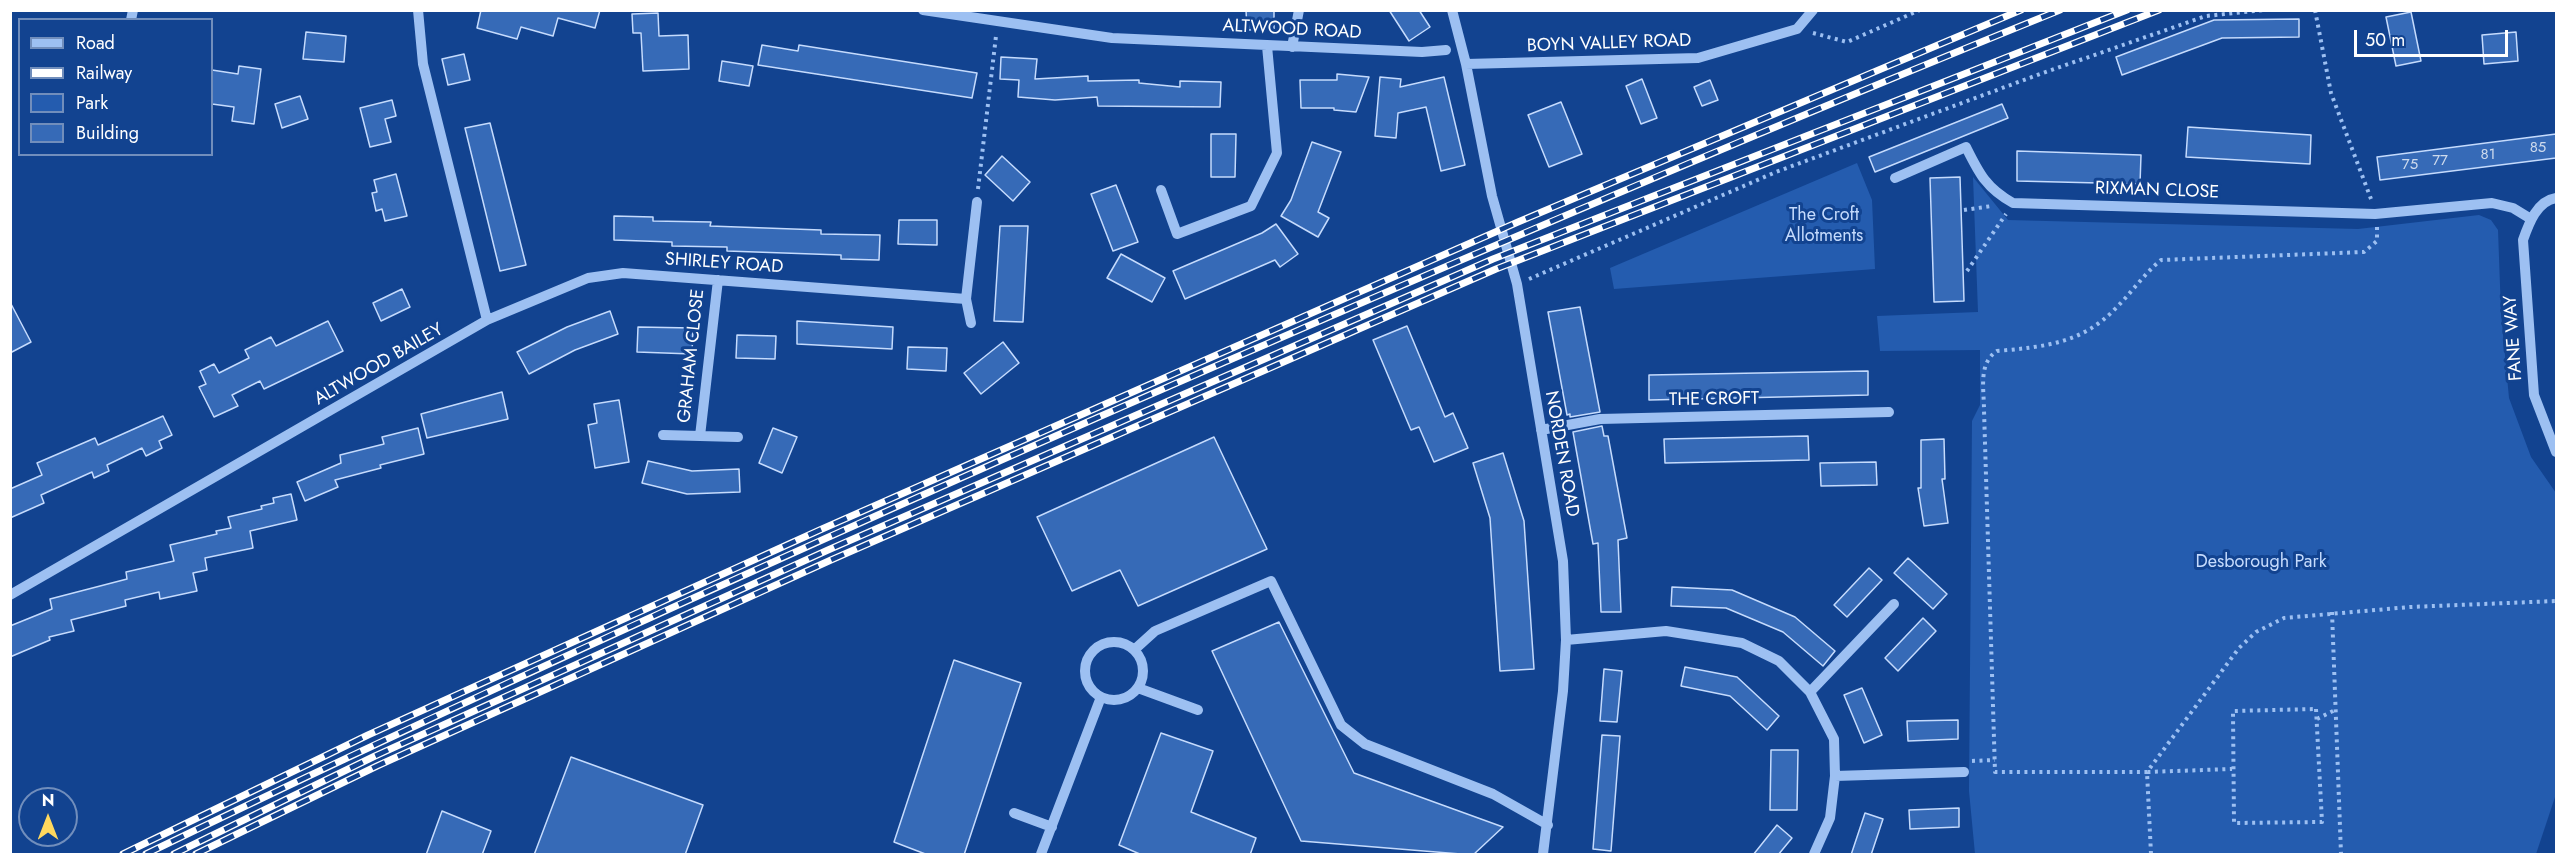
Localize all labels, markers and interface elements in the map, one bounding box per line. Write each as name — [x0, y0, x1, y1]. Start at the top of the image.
street label: ALTWOOD ROAD — [1222, 16, 1362, 44]
legend — [18, 18, 213, 156]
scale bar — [2357, 18, 2512, 56]
text: 50 m — [2365, 27, 2405, 53]
text: Road — [76, 30, 115, 56]
street label: BOYN VALLEY ROAD — [1526, 30, 1692, 58]
text: Railway — [76, 60, 132, 86]
text: Park — [76, 90, 108, 116]
text: Building — [76, 120, 139, 146]
house number: 85 — [2530, 139, 2546, 157]
house number: 81 — [2481, 146, 2495, 164]
house number: 77 — [2432, 152, 2448, 170]
house number: 75 — [2402, 156, 2418, 174]
street label: RIXMAN CLOSE — [2095, 178, 2219, 204]
park label: The Croft Allotments — [1785, 205, 1863, 248]
street label: SHIRLEY ROAD — [664, 249, 784, 279]
street label: GRAHAM CLOSE — [674, 288, 710, 424]
street label: FANE WAY — [2500, 295, 2528, 381]
street label: ALTWOOD BAILEY — [311, 319, 447, 411]
street label: THE CROFT — [1669, 388, 1759, 412]
street label: NORDEN ROAD — [1539, 389, 1583, 519]
park label: Desborough Park — [2195, 552, 2327, 574]
north arrow — [18, 787, 78, 847]
text: N — [42, 789, 54, 812]

